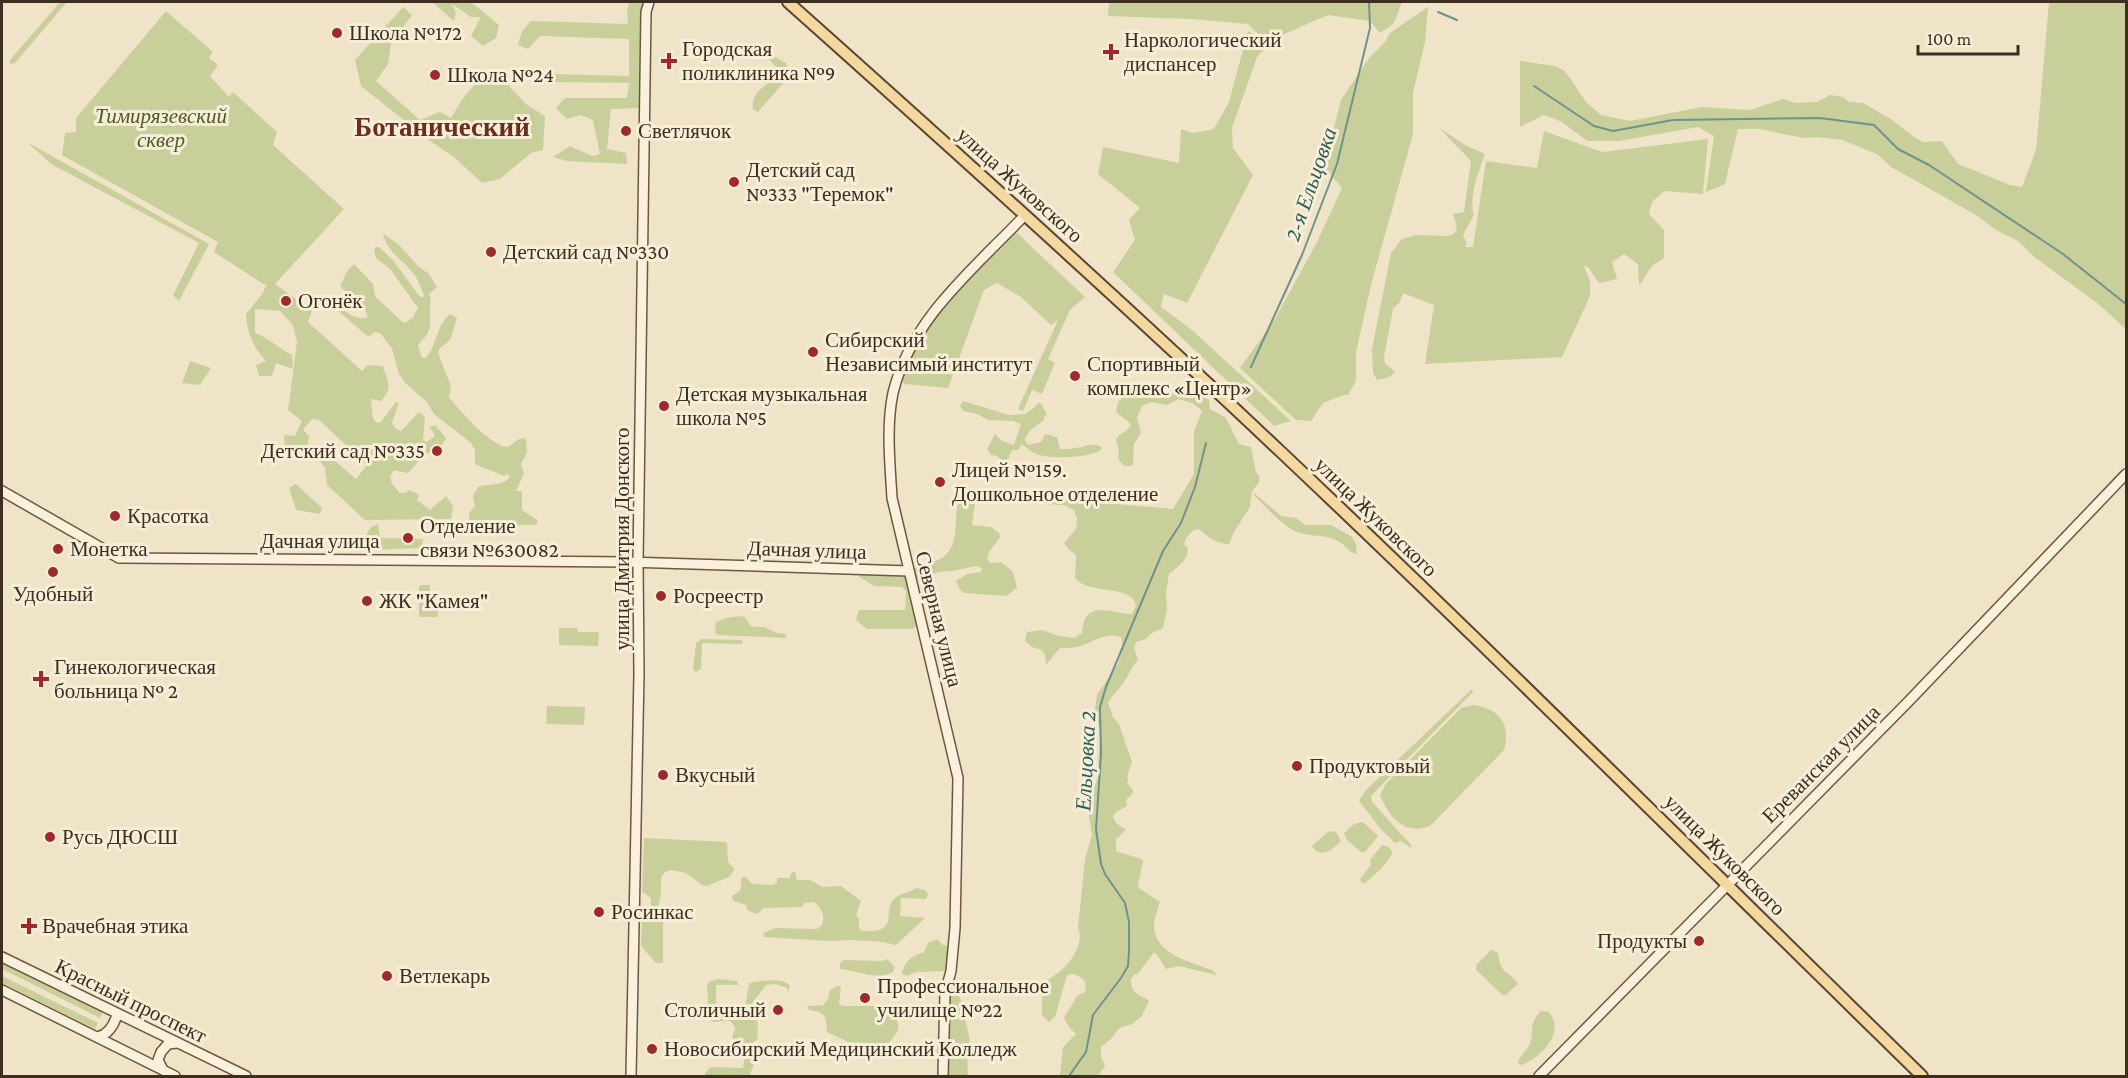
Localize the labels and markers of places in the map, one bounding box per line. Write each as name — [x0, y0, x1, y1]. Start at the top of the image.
place label: Школа №172 — [349, 21, 462, 45]
marker: Школа №172 — [330, 26, 344, 40]
place label: Наркологический диспансер — [1124, 28, 1282, 76]
place label: Городская поликлиника №9 — [682, 37, 835, 85]
marker: Наркологический диспансер — [1102, 43, 1120, 61]
marker: Городская поликлиника №9 — [660, 52, 678, 70]
place label: Школа №24 — [447, 63, 554, 87]
marker: Школа №24 — [428, 68, 442, 82]
place label: Светлячок — [638, 119, 732, 143]
marker: Светлячок — [619, 124, 633, 138]
place label: Детский сад №333 "Теремок" — [746, 158, 894, 206]
marker: Детский сад №333 "Теремок" — [727, 175, 741, 189]
place label: Детский сад №330 — [503, 240, 669, 264]
marker: Детский сад №330 — [484, 245, 498, 259]
place label: Огонёк — [298, 289, 363, 313]
marker: Огонёк — [279, 294, 293, 308]
place label: Сибирский Независимый институт — [825, 328, 1032, 376]
marker: Сибирский Независимый институт — [806, 345, 820, 359]
place label: Спортивный комплекс «Центр» — [1087, 352, 1252, 400]
marker: Спортивный комплекс «Центр» — [1068, 369, 1082, 383]
place label: Детская музыкальная школа №5 — [676, 382, 868, 430]
marker: Детская музыкальная школа №5 — [657, 399, 671, 413]
place label: Детский сад №335 — [261, 439, 425, 463]
marker: Детский сад №335 — [430, 444, 444, 458]
place label: Лицей №159. Дошкольное отделение — [952, 458, 1158, 506]
marker: Лицей №159. Дошкольное отделение — [933, 475, 947, 489]
place label: Красотка — [127, 504, 209, 528]
marker: Красотка — [108, 509, 122, 523]
place label: Отделение связи №630082 — [420, 514, 559, 562]
marker: Отделение связи №630082 — [401, 531, 415, 545]
place label: Монетка — [70, 537, 148, 561]
marker: Монетка — [51, 542, 65, 556]
marker: Удобный — [46, 565, 60, 579]
place label: Удобный — [13, 582, 93, 606]
place label: Росреестр — [673, 584, 763, 608]
place label: ЖК "Камея" — [379, 589, 488, 613]
marker: Росреестр — [654, 589, 668, 603]
marker: ЖК "Камея" — [360, 594, 374, 608]
place label: Гинекологическая больница № 2 — [54, 655, 216, 703]
marker: Гинекологическая больница № 2 — [32, 670, 50, 688]
place label: Продуктовый — [1309, 754, 1430, 778]
marker: Продуктовый — [1290, 759, 1304, 773]
place label: Вкусный — [675, 763, 755, 787]
marker: Вкусный — [656, 768, 670, 782]
place label: Русь ДЮСШ — [62, 825, 178, 849]
marker: Русь ДЮСШ — [43, 830, 57, 844]
place label: Росинкас — [611, 900, 694, 924]
marker: Росинкас — [592, 905, 606, 919]
place label: Врачебная этика — [42, 914, 189, 938]
marker: Врачебная этика — [20, 917, 38, 935]
place label: Продукты — [1597, 929, 1687, 953]
marker: Продукты — [1692, 934, 1706, 948]
place label: Ветлекарь — [399, 964, 490, 988]
marker: Ветлекарь — [380, 969, 394, 983]
place label: Профессиональное училище №22 — [877, 974, 1049, 1022]
marker: Профессиональное училище №22 — [858, 991, 872, 1005]
place label: Столичный — [664, 998, 766, 1022]
marker: Столичный — [771, 1003, 785, 1017]
place label: Новосибирский Медицинский Колледж — [664, 1037, 1017, 1061]
marker: Новосибирский Медицинский Колледж — [645, 1042, 659, 1056]

